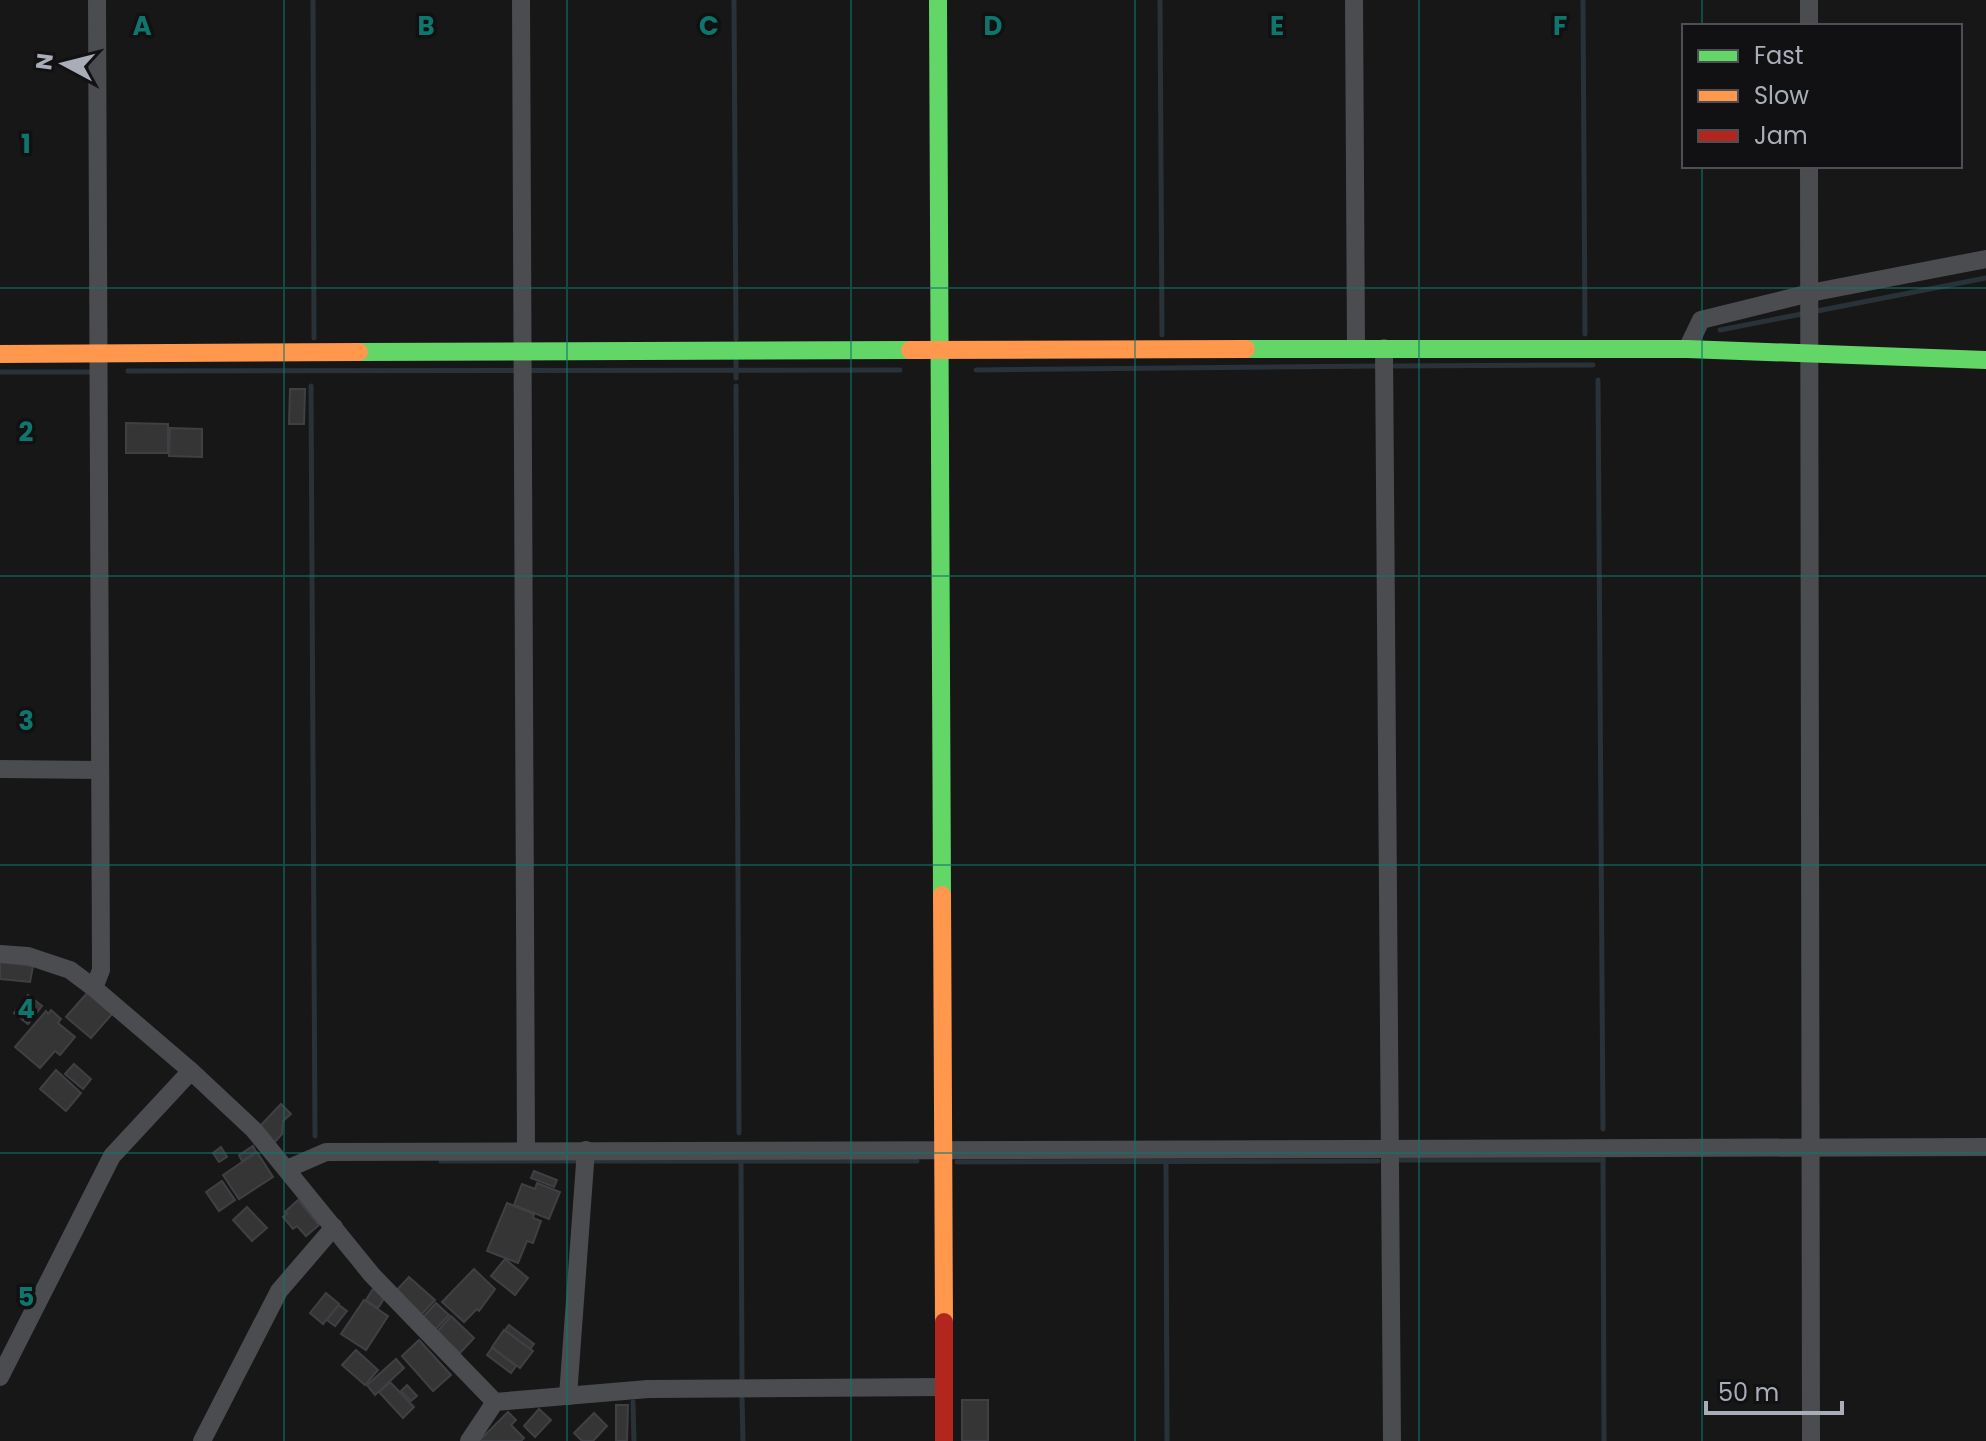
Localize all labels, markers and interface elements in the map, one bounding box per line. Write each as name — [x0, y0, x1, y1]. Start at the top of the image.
text: A — [132, 8, 152, 44]
text: B — [417, 8, 435, 44]
text: C — [699, 8, 719, 44]
text: D — [984, 8, 1003, 44]
text: E — [1270, 8, 1284, 44]
text: F — [1553, 8, 1567, 44]
north arrow — [24, 24, 104, 104]
legend — [1682, 24, 1962, 168]
text: Fast — [1754, 39, 1804, 72]
text: N — [28, 52, 61, 72]
text: Slow — [1754, 79, 1809, 112]
text: Jam — [1754, 119, 1808, 152]
text: 1 — [21, 126, 31, 162]
text: 2 — [19, 414, 34, 450]
text: 3 — [18, 703, 34, 739]
text: 4 — [17, 991, 35, 1027]
text: 5 — [18, 1279, 34, 1315]
scale bar — [1706, 1365, 1842, 1415]
text: 50 m — [1718, 1376, 1779, 1409]

